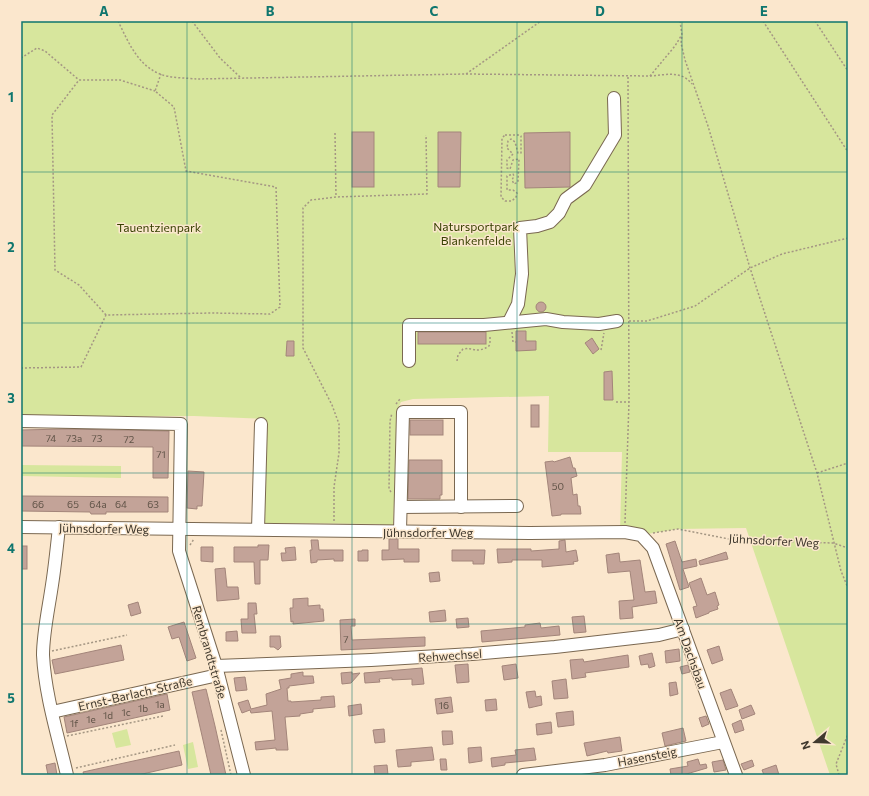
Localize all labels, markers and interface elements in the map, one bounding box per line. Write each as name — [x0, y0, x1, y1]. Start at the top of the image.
text: A — [99, 3, 109, 19]
text: B — [266, 3, 275, 19]
text: C — [430, 3, 439, 19]
text: D — [595, 3, 605, 19]
text: E — [760, 3, 768, 19]
text: 1 — [8, 89, 14, 105]
park label: Natursportpark Blankenfelde — [433, 219, 519, 247]
park label: Tauentzienpark — [117, 220, 202, 234]
text: 2 — [7, 239, 15, 255]
text: 3 — [7, 390, 15, 406]
house number: 74 — [46, 432, 56, 444]
house number: 73a — [66, 432, 82, 444]
house number: 73 — [92, 432, 103, 444]
house number: 72 — [124, 433, 135, 445]
house number: 71 — [156, 448, 166, 460]
house number: 50 — [552, 480, 564, 492]
house number: 66 — [32, 498, 44, 510]
house number: 65 — [67, 498, 79, 510]
house number: 64a — [89, 498, 107, 510]
house number: 64 — [115, 498, 127, 510]
house number: 63 — [147, 498, 159, 510]
street label: Jühnsdorfer Weg — [59, 520, 150, 537]
street label: Jühnsdorfer Weg — [383, 525, 474, 540]
street label: Jühnsdorfer Weg — [728, 531, 820, 550]
text: 4 — [7, 540, 15, 556]
street label: Rembrandtstraße — [190, 604, 230, 700]
street label: Am Dachsbau — [672, 616, 710, 690]
house number: 7 — [343, 633, 349, 645]
street label: Rehwechsel — [418, 646, 482, 664]
street label: Ernst-Barlach-Straße — [77, 673, 193, 713]
text: 5 — [7, 690, 15, 706]
house number: 1a — [155, 698, 165, 710]
house number: 16 — [439, 699, 449, 711]
house number: 1b — [138, 702, 148, 714]
house number: 1c — [121, 706, 131, 718]
house number: 1d — [103, 709, 113, 721]
house number: 1e — [86, 713, 96, 725]
house number: 1f — [70, 717, 78, 729]
north arrow — [795, 722, 835, 762]
text: N — [798, 739, 813, 751]
street label: Hasensteig — [616, 743, 678, 769]

